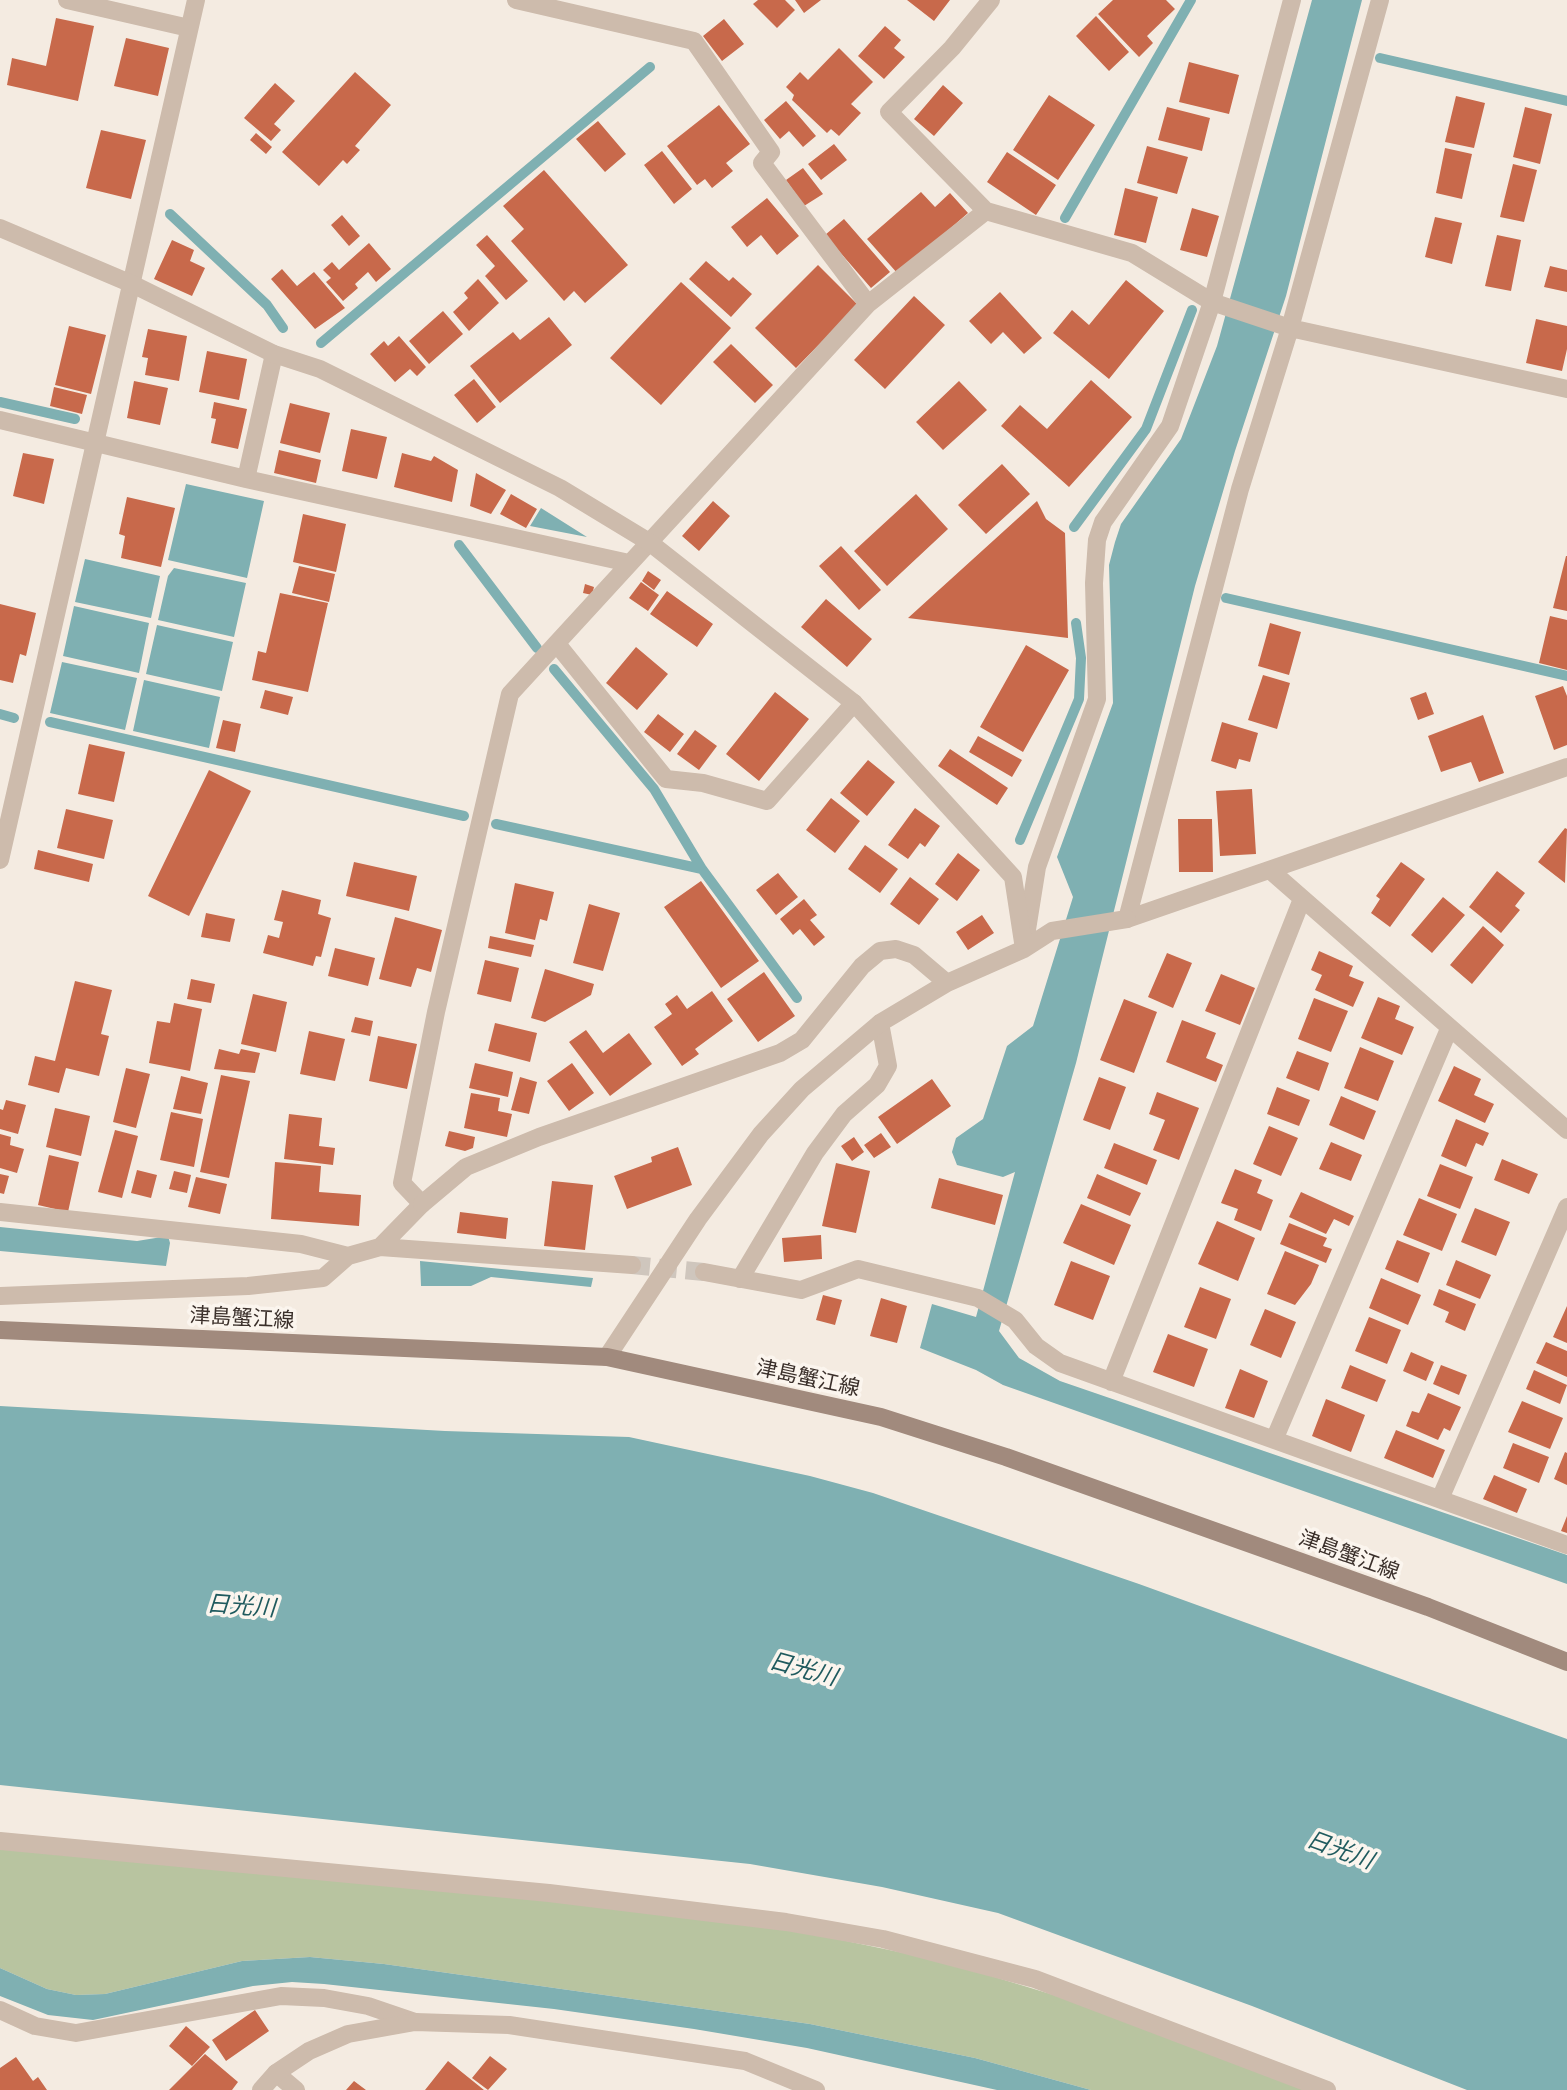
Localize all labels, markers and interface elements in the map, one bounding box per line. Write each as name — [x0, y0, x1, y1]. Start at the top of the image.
street label: 津島蟹江線 — [189, 1303, 295, 1333]
street label: 津島蟹江線 — [754, 1355, 862, 1401]
street label: 津島蟹江線 — [1295, 1525, 1403, 1585]
water label: 日光川 — [206, 1590, 276, 1622]
water label: 日光川 — [766, 1647, 840, 1691]
water label: 日光川 — [1303, 1825, 1377, 1875]

